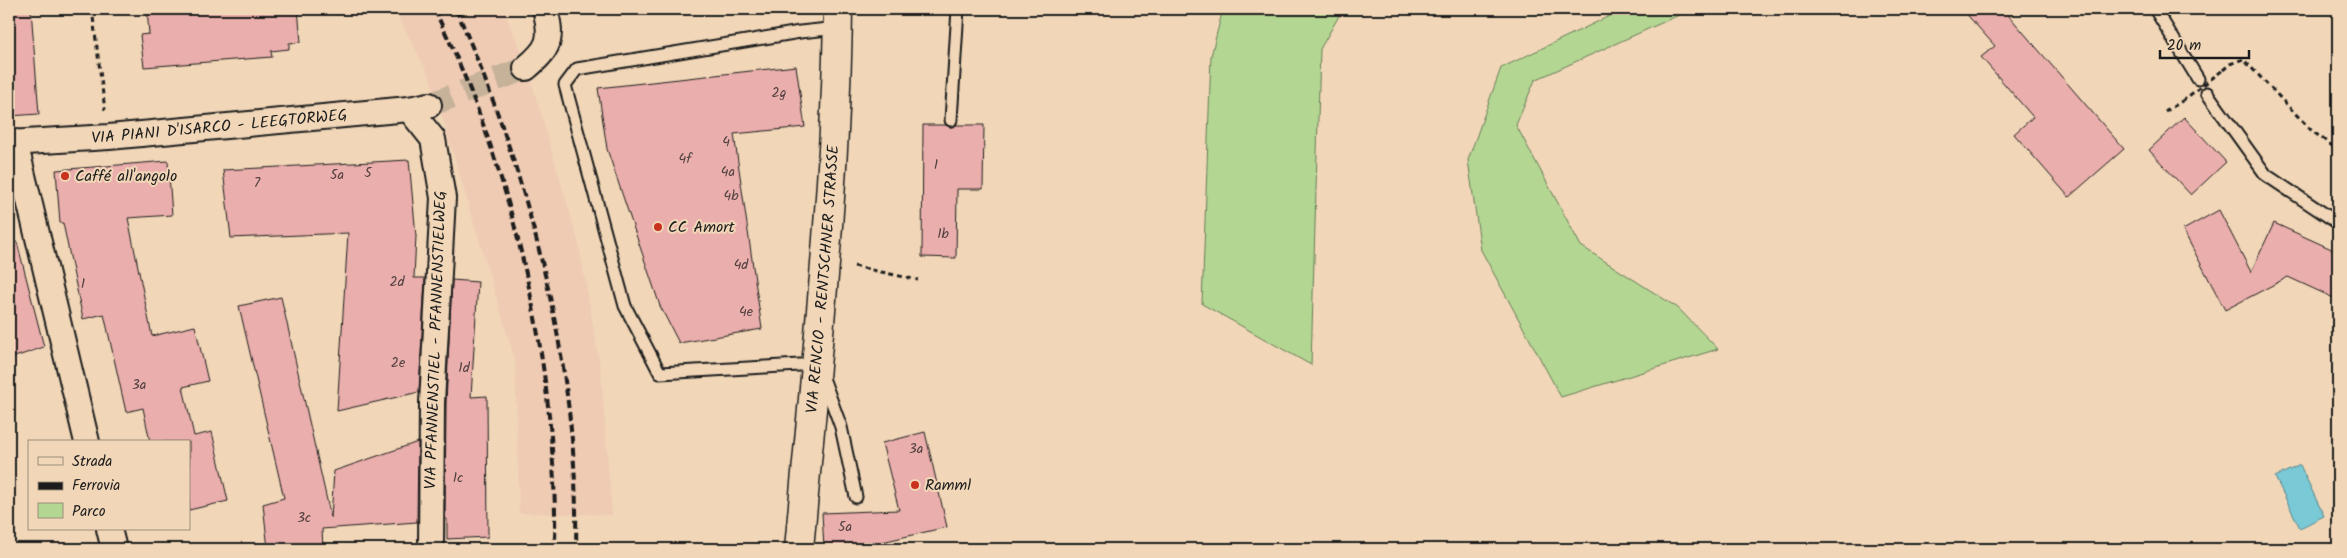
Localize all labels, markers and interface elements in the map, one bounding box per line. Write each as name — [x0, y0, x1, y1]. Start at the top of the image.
scale bar — [2160, 28, 2248, 60]
text: 20 m — [2167, 34, 2201, 58]
house number: 2g — [772, 82, 786, 104]
street label: VIA PIANI D'ISARCO - LEEGTORWEG — [91, 102, 348, 151]
house number: 4 — [722, 131, 730, 153]
street label: VIA RENCIO - RENTSCHNER STRASSE — [799, 143, 846, 414]
house number: 4f — [679, 148, 693, 170]
house number: 1 — [934, 154, 938, 176]
house number: 4a — [721, 161, 735, 183]
house number: 5 — [364, 162, 373, 184]
place label: Caffé all'angolo — [75, 164, 177, 189]
house number: 5a — [330, 164, 344, 186]
marker: Caffé all'angolo — [59, 170, 71, 182]
house number: 7 — [254, 172, 261, 194]
house number: 4b — [723, 185, 739, 207]
street label: VIA PFANNENSTIEL - PFANNENSTIELWEG — [418, 190, 454, 490]
place label: CC Amort — [668, 215, 736, 240]
marker: CC Amort — [652, 221, 664, 233]
house number: 1b — [937, 223, 950, 245]
house number: 4d — [734, 254, 749, 276]
house number: 2d — [389, 271, 406, 293]
house number: 1 — [81, 273, 85, 295]
house number: 4e — [739, 301, 754, 323]
house number: 2e — [391, 352, 406, 374]
house number: 1d — [458, 357, 471, 379]
house number: 3a — [132, 374, 146, 396]
house number: 3a — [909, 438, 923, 460]
legend — [28, 440, 190, 530]
text: Strada — [72, 450, 112, 474]
house number: 1c — [453, 467, 463, 489]
place label: Ramml — [925, 473, 971, 498]
text: Ferrovia — [72, 474, 120, 498]
marker: Ramml — [909, 479, 921, 491]
text: Parco — [72, 500, 106, 524]
house number: 3c — [297, 507, 311, 529]
house number: 5a — [838, 516, 852, 538]

